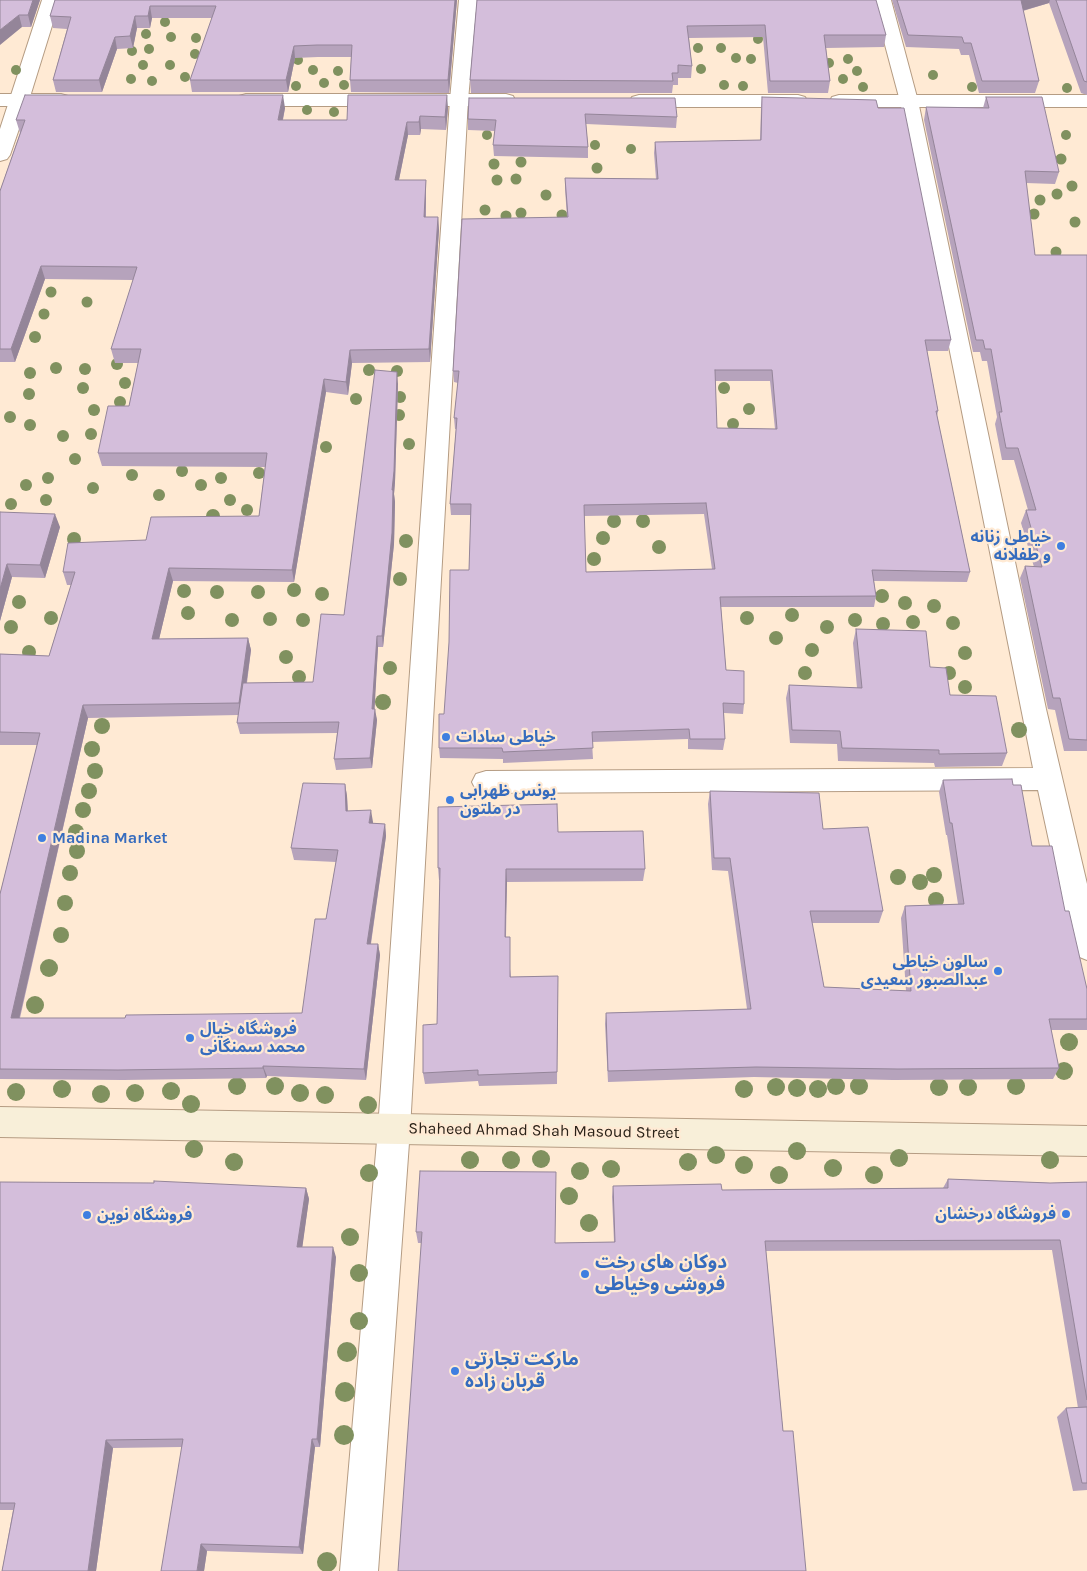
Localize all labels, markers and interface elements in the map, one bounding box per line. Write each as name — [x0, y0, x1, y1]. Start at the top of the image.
place label: خیاطی زنانه و طفلانه — [970, 527, 1051, 565]
marker: خیاطی زنانه و طفلانه — [1055, 540, 1067, 552]
place label: خیاطی سادات — [456, 727, 556, 747]
marker: خیاطی سادات — [440, 731, 452, 743]
place label: یونس ظهرابی در ملتون — [460, 781, 556, 819]
marker: یونس ظهرابی در ملتون — [444, 794, 456, 806]
place label: Madina Market — [52, 828, 168, 848]
marker: Madina Market — [36, 832, 48, 844]
place label: سالون خیاطی عبدالصبور سعیدی — [861, 952, 988, 990]
marker: سالون خیاطی عبدالصبور سعیدی — [992, 965, 1004, 977]
place label: فروشگاه خیال محمد سمنگانی — [200, 1019, 305, 1057]
marker: فروشگاه خیال محمد سمنگانی — [184, 1032, 196, 1044]
street label: Shaheed Ahmad Shah Masoud Street — [408, 1119, 680, 1143]
place label: فروشگاه درخشان — [935, 1204, 1056, 1224]
place label: فروشگاه نوین — [97, 1205, 192, 1225]
marker: فروشگاه درخشان — [1060, 1208, 1072, 1220]
marker: فروشگاه نوین — [81, 1209, 93, 1221]
place label: دوکان های رخت فروشی وخیاطی — [595, 1252, 727, 1296]
marker: دوکان های رخت فروشی وخیاطی — [579, 1268, 591, 1280]
place label: مارکت تجارتی قربان زاده — [465, 1349, 579, 1393]
marker: مارکت تجارتی قربان زاده — [449, 1365, 461, 1377]

